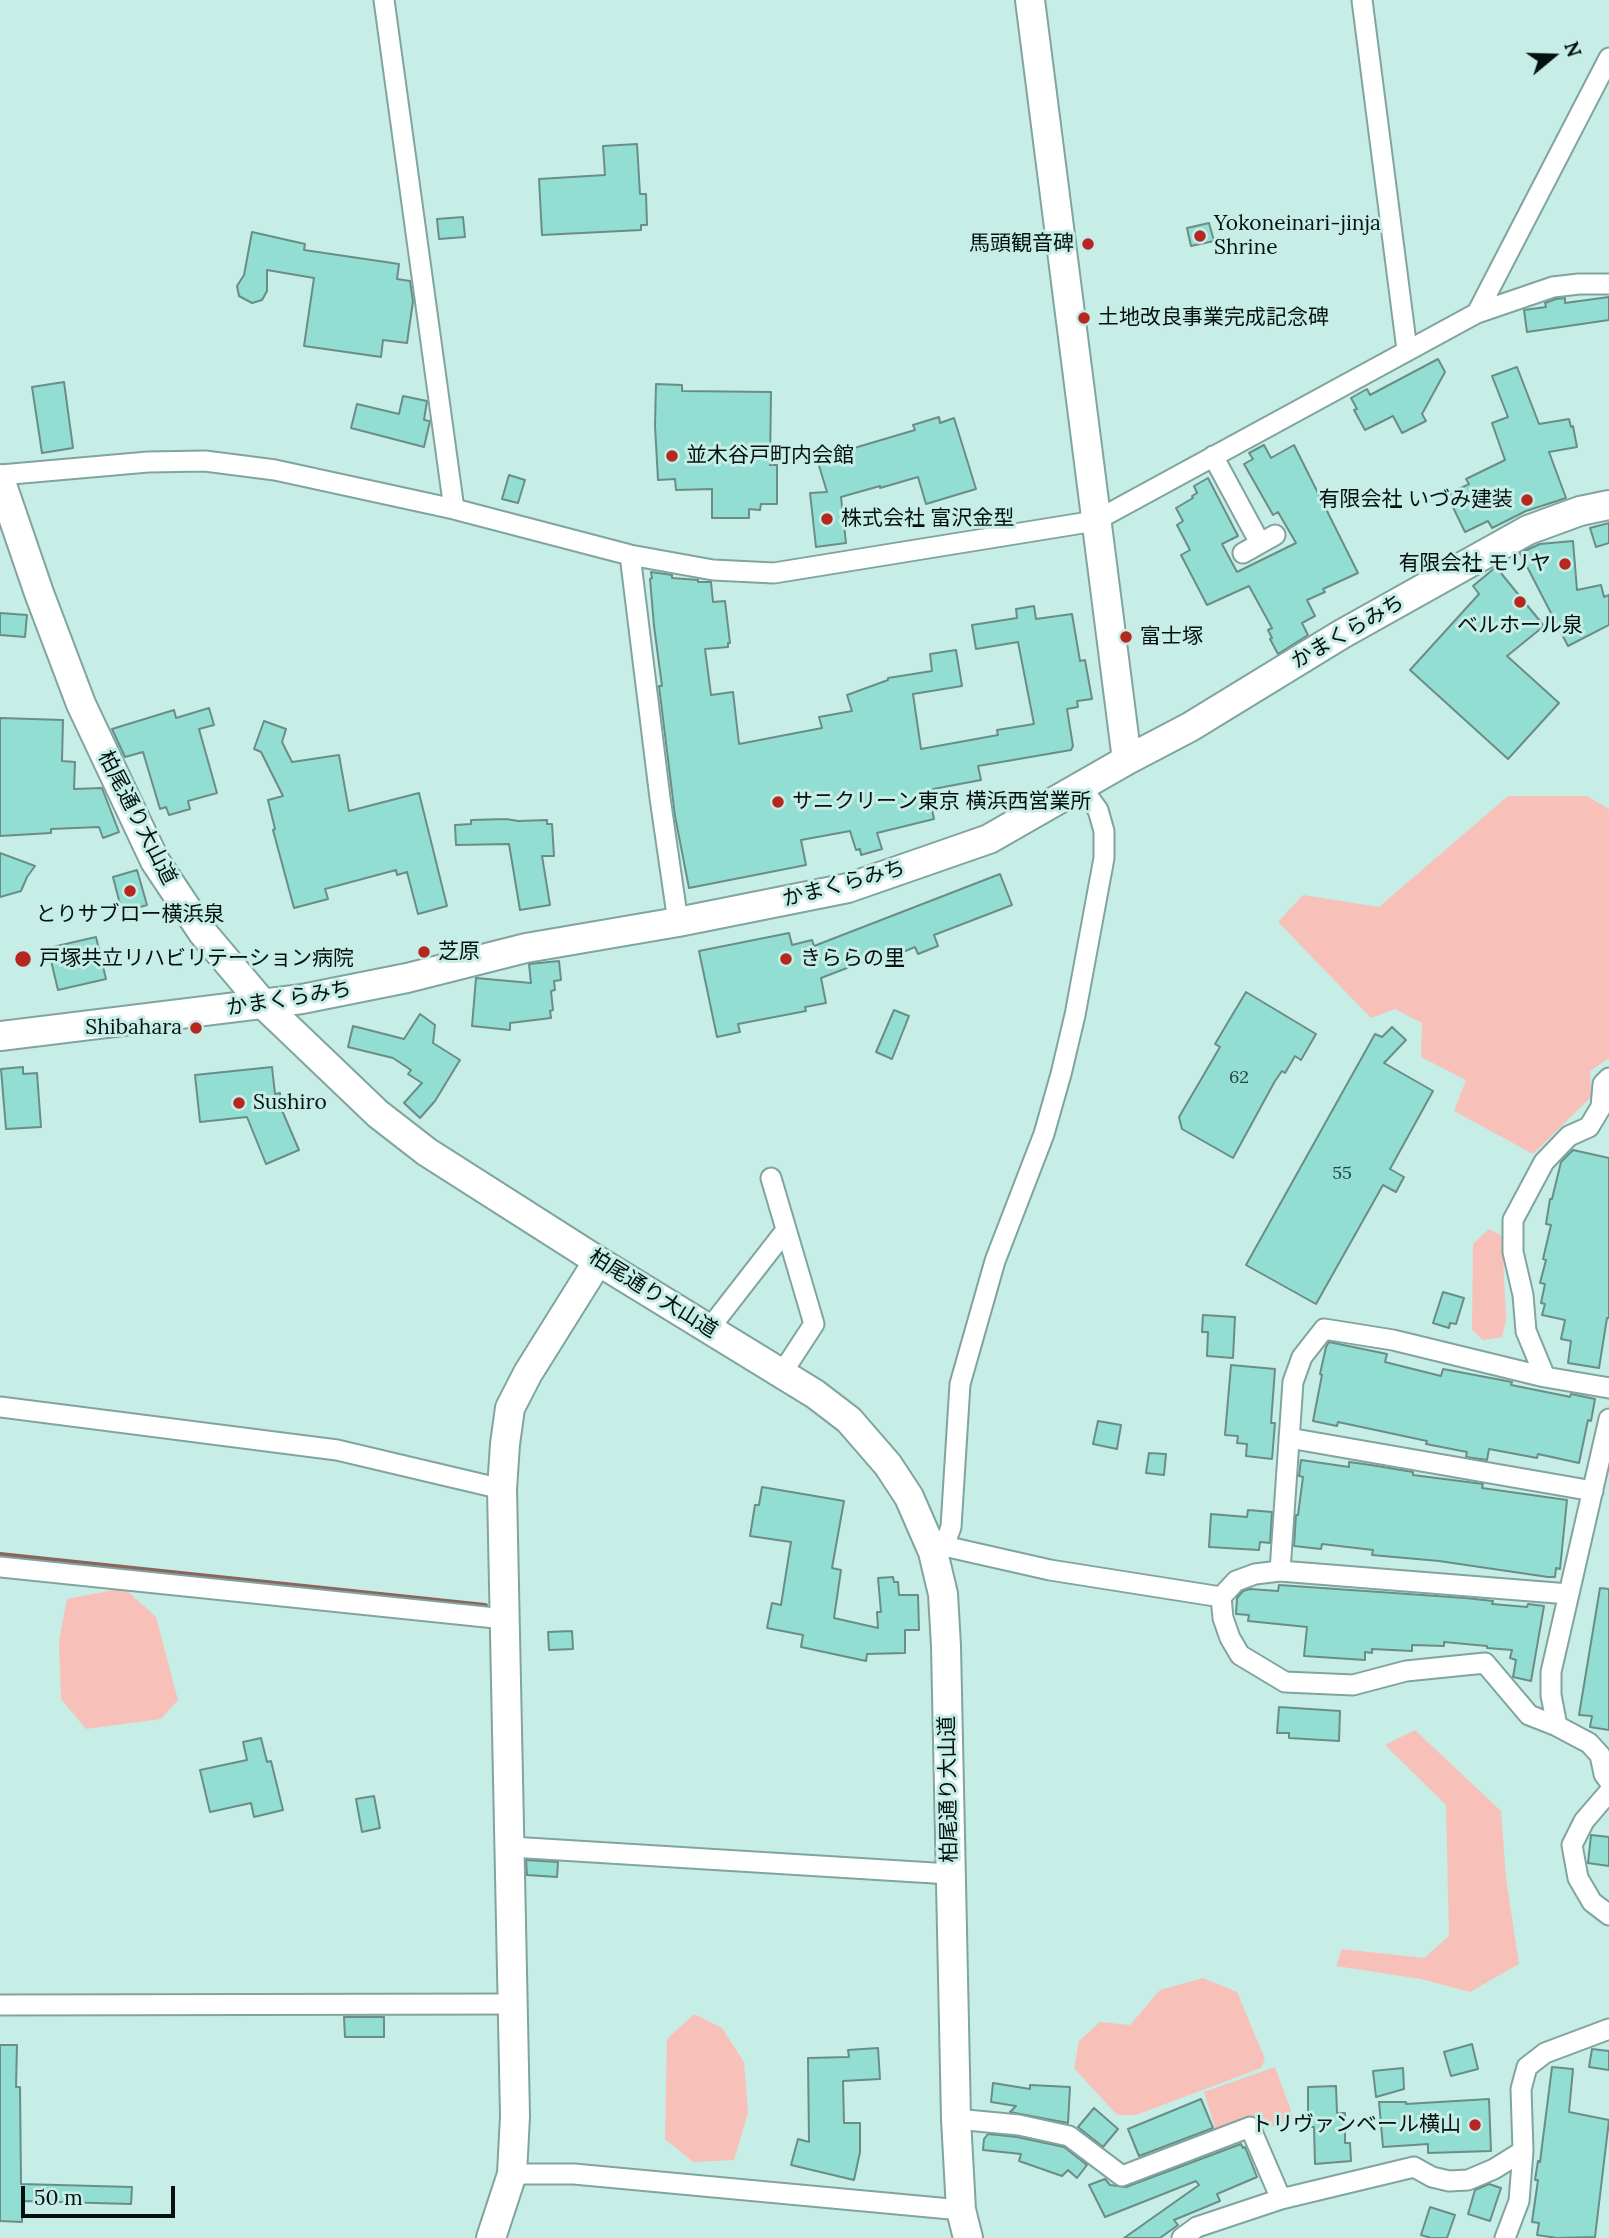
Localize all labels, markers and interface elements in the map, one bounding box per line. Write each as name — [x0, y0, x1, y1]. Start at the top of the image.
north arrow — [1518, 21, 1588, 91]
text: N — [1559, 38, 1587, 60]
place label: Yokoneinari-jinja Shrine — [1214, 211, 1381, 261]
marker: Yokoneinari-jinja Shrine — [1192, 228, 1208, 244]
place label: 馬頭観音碑 — [969, 231, 1074, 257]
marker: 馬頭観音碑 — [1080, 236, 1096, 252]
place label: 土地改良事業完成記念碑 — [1098, 305, 1329, 331]
marker: 土地改良事業完成記念碑 — [1076, 310, 1092, 326]
place label: 並木谷戸町内会館 — [686, 443, 854, 469]
marker: 並木谷戸町内会館 — [664, 448, 680, 464]
place label: 有限会社 いづみ建装 — [1318, 487, 1513, 513]
marker: 有限会社 いづみ建装 — [1519, 492, 1535, 508]
place label: 株式会社 富沢金型 — [841, 506, 1015, 532]
marker: 株式会社 富沢金型 — [819, 511, 835, 527]
place label: 有限会社 モリヤ — [1398, 551, 1551, 577]
marker: 有限会社 モリヤ — [1557, 556, 1573, 572]
street label: かまくらみち — [1287, 590, 1409, 674]
marker: ベルホール泉 — [1512, 594, 1528, 610]
place label: ベルホール泉 — [1457, 613, 1583, 639]
place label: 富士塚 — [1140, 624, 1203, 650]
marker: 富士塚 — [1118, 629, 1134, 645]
street label: 柏尾通り大山道 — [92, 747, 182, 889]
place label: サニクリーン東京 横浜西営業所 — [792, 789, 1092, 815]
marker: サニクリーン東京 横浜西営業所 — [770, 794, 786, 810]
street label: かまくらみち — [780, 856, 908, 912]
marker: とりサブロー横浜泉 — [122, 883, 138, 899]
place label: とりサブロー横浜泉 — [36, 902, 224, 928]
place label: 芝原 — [438, 939, 480, 965]
marker: 芝原 — [416, 944, 432, 960]
place label: 戸塚共立リハビリテーション病院 — [39, 946, 354, 972]
place label: きららの里 — [800, 946, 905, 972]
marker: 戸塚共立リハビリテーション病院 — [13, 949, 33, 969]
marker: きららの里 — [778, 951, 794, 967]
street label: かまくらみち — [225, 977, 353, 1021]
place label: Shibahara — [85, 1015, 182, 1041]
marker: Shibahara — [188, 1020, 204, 1036]
house number: 62 — [1229, 1067, 1249, 1089]
place label: Sushiro — [253, 1090, 327, 1116]
marker: Sushiro — [231, 1095, 247, 1111]
house number: 55 — [1332, 1163, 1352, 1185]
street label: 柏尾通り大山道 — [584, 1244, 722, 1344]
street label: 柏尾通り大山道 — [935, 1715, 963, 1863]
place label: トリヴァンベール横山 — [1251, 2112, 1461, 2138]
marker: トリヴァンベール横山 — [1467, 2117, 1483, 2133]
scale bar — [24, 2172, 178, 2216]
text: 50 m — [34, 2184, 83, 2211]

